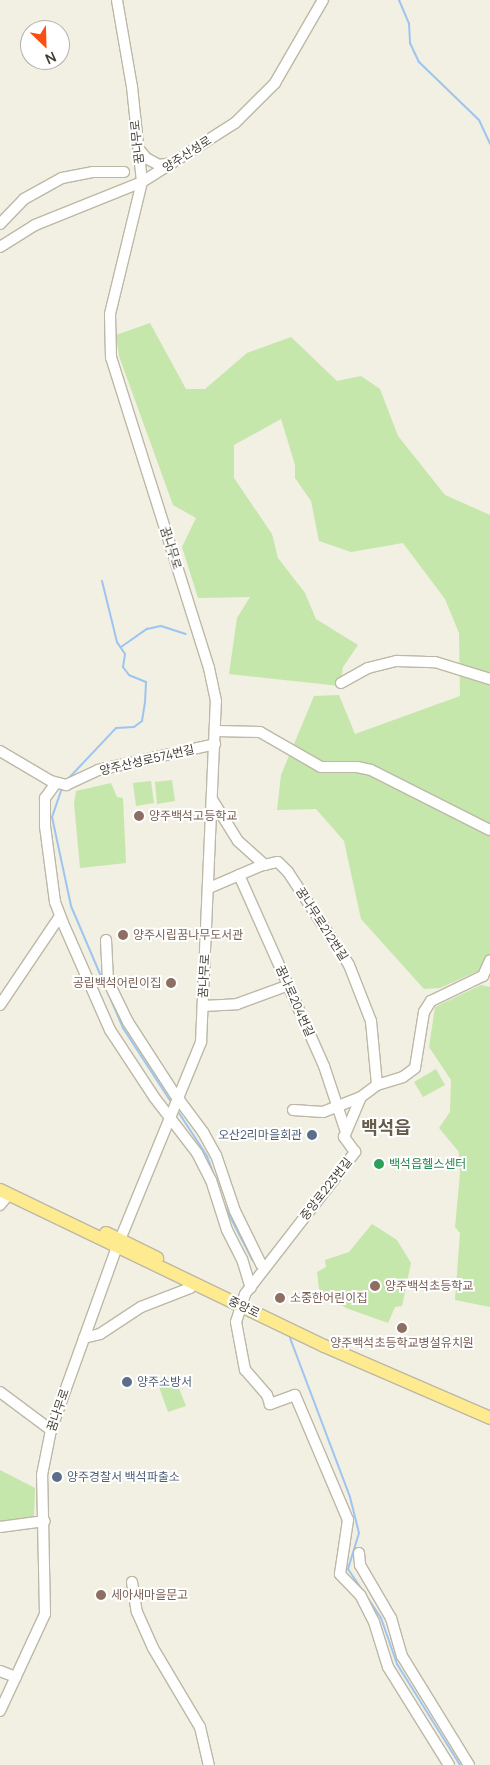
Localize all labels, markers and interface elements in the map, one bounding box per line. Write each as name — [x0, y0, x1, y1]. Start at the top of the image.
north arrow — [20, 20, 70, 70]
text: N — [42, 48, 59, 69]
street label: 꿈나무로 — [128, 119, 146, 165]
street label: 양주산성로 — [160, 133, 214, 175]
street label: 꿈나무로 — [157, 525, 185, 571]
street label: 양주산성로574번길 — [98, 742, 196, 778]
place label: 양주백석고등학교 — [149, 809, 237, 823]
marker: 양주백석고등학교 — [133, 810, 145, 822]
street label: 꿈나무로212번길 — [293, 885, 351, 963]
place label: 양주시립꿈나무도서관 — [133, 928, 243, 942]
marker: 양주시립꿈나무도서관 — [117, 929, 129, 941]
street label: 꿈나무로 — [196, 954, 212, 998]
street label: 꿈나로204번길 — [273, 963, 317, 1039]
place label: 공립백석어린이집 — [73, 976, 161, 990]
marker: 공립백석어린이집 — [165, 977, 177, 989]
district label: 백석읍 — [361, 1116, 411, 1138]
place label: 오산2리마을회관 — [218, 1128, 302, 1142]
marker: 오산2리마을회관 — [306, 1129, 318, 1141]
street label: 중앙로223번길 — [297, 1155, 355, 1223]
place label: 백석읍헬스센터 — [389, 1157, 466, 1171]
marker: 백석읍헬스센터 — [373, 1158, 385, 1170]
place label: 양주백석초등학교 — [385, 1279, 473, 1293]
marker: 양주백석초등학교 — [369, 1280, 381, 1292]
place label: 소중한어린이집 — [290, 1291, 367, 1305]
marker: 소중한어린이집 — [274, 1292, 286, 1304]
street label: 중앙로 — [226, 1293, 262, 1321]
marker: 양주백석초등학교병설유치원 — [396, 1322, 408, 1334]
place label: 양주백석초등학교병설유치원 — [330, 1336, 474, 1350]
place label: 양주소방서 — [137, 1375, 192, 1389]
marker: 양주소방서 — [121, 1376, 133, 1388]
street label: 꿈나무로 — [44, 1387, 72, 1433]
place label: 양주경찰서 백석파출소 — [67, 1470, 180, 1484]
marker: 양주경찰서 백석파출소 — [51, 1471, 63, 1483]
place label: 세아새마을문고 — [111, 1588, 188, 1602]
marker: 세아새마을문고 — [95, 1589, 107, 1601]

